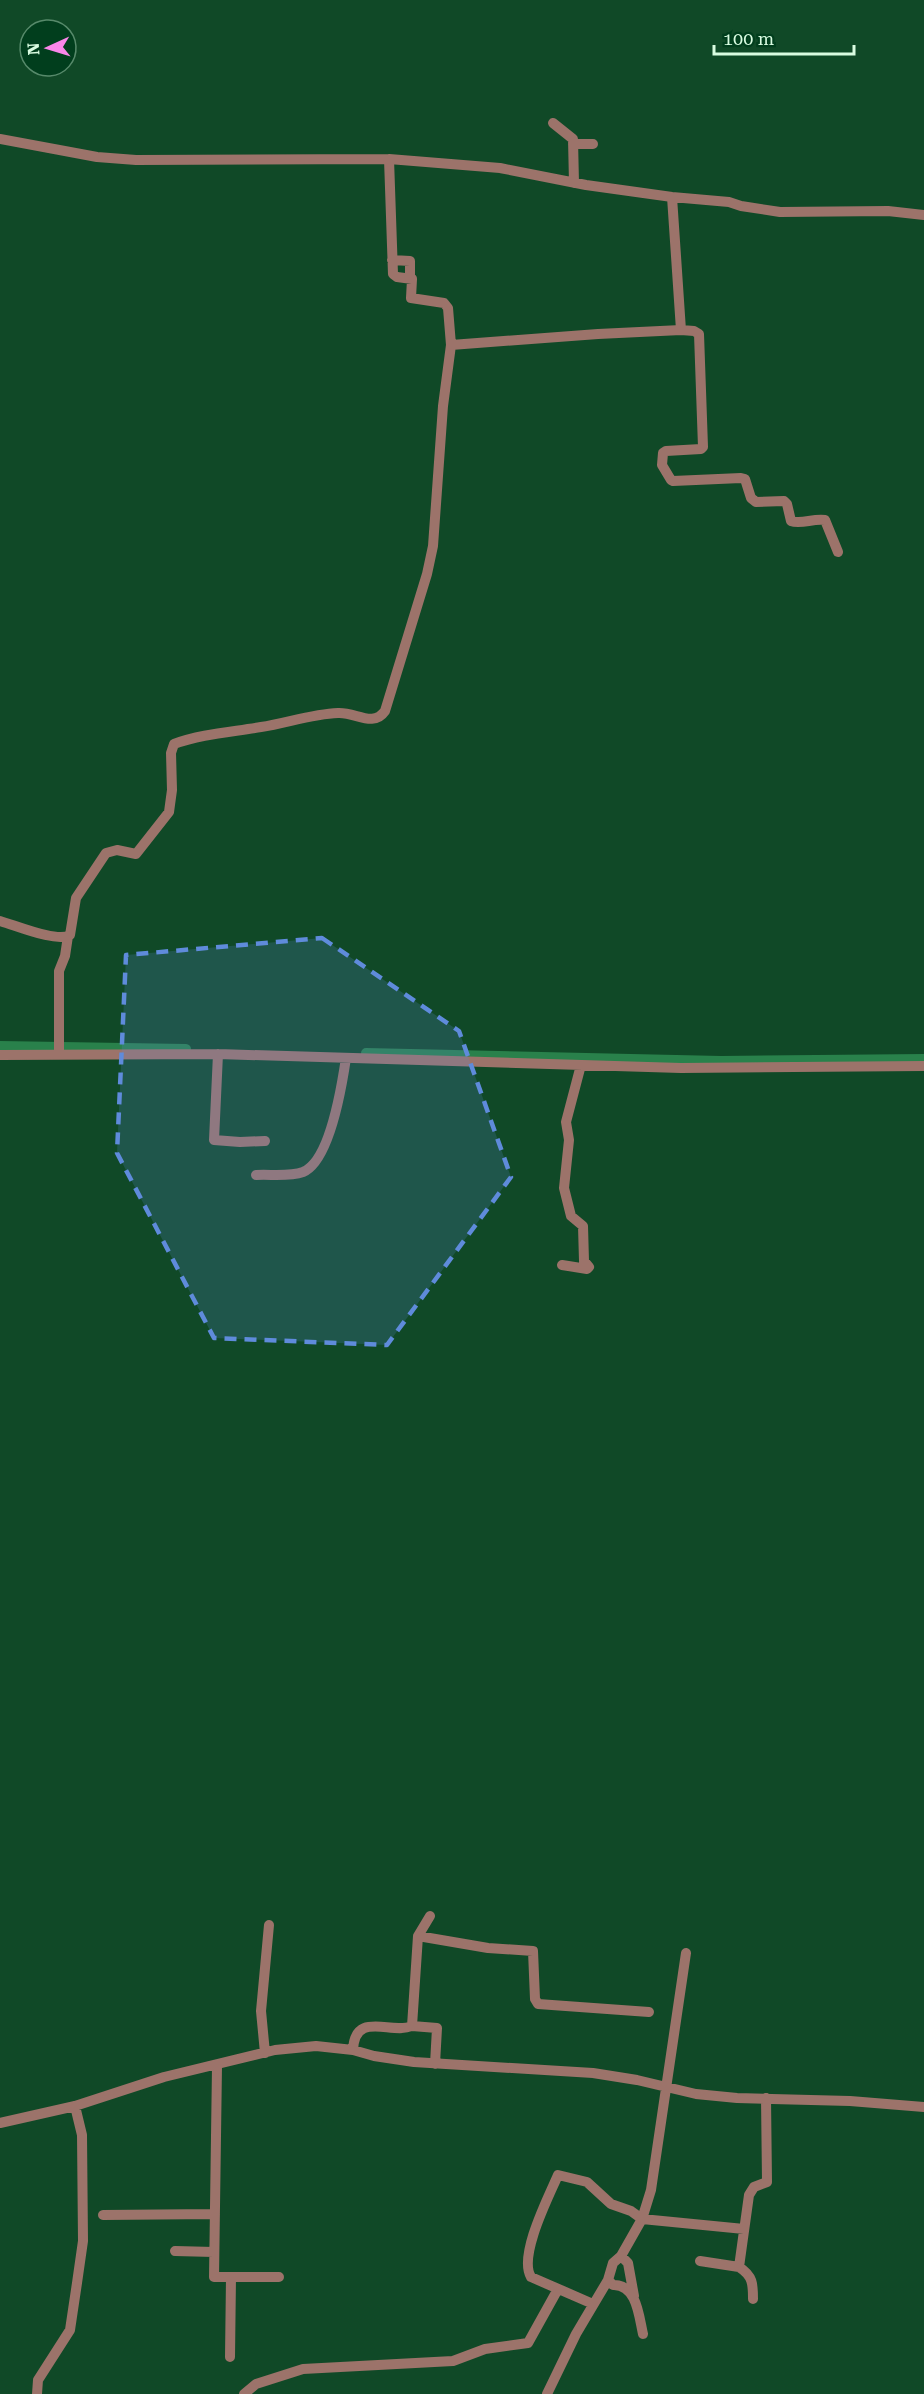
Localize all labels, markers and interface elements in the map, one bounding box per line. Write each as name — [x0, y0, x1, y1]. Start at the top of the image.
north arrow — [18, 18, 78, 78]
scale bar — [714, 18, 854, 56]
text: 100 m — [723, 28, 774, 49]
text: N — [24, 42, 43, 56]

